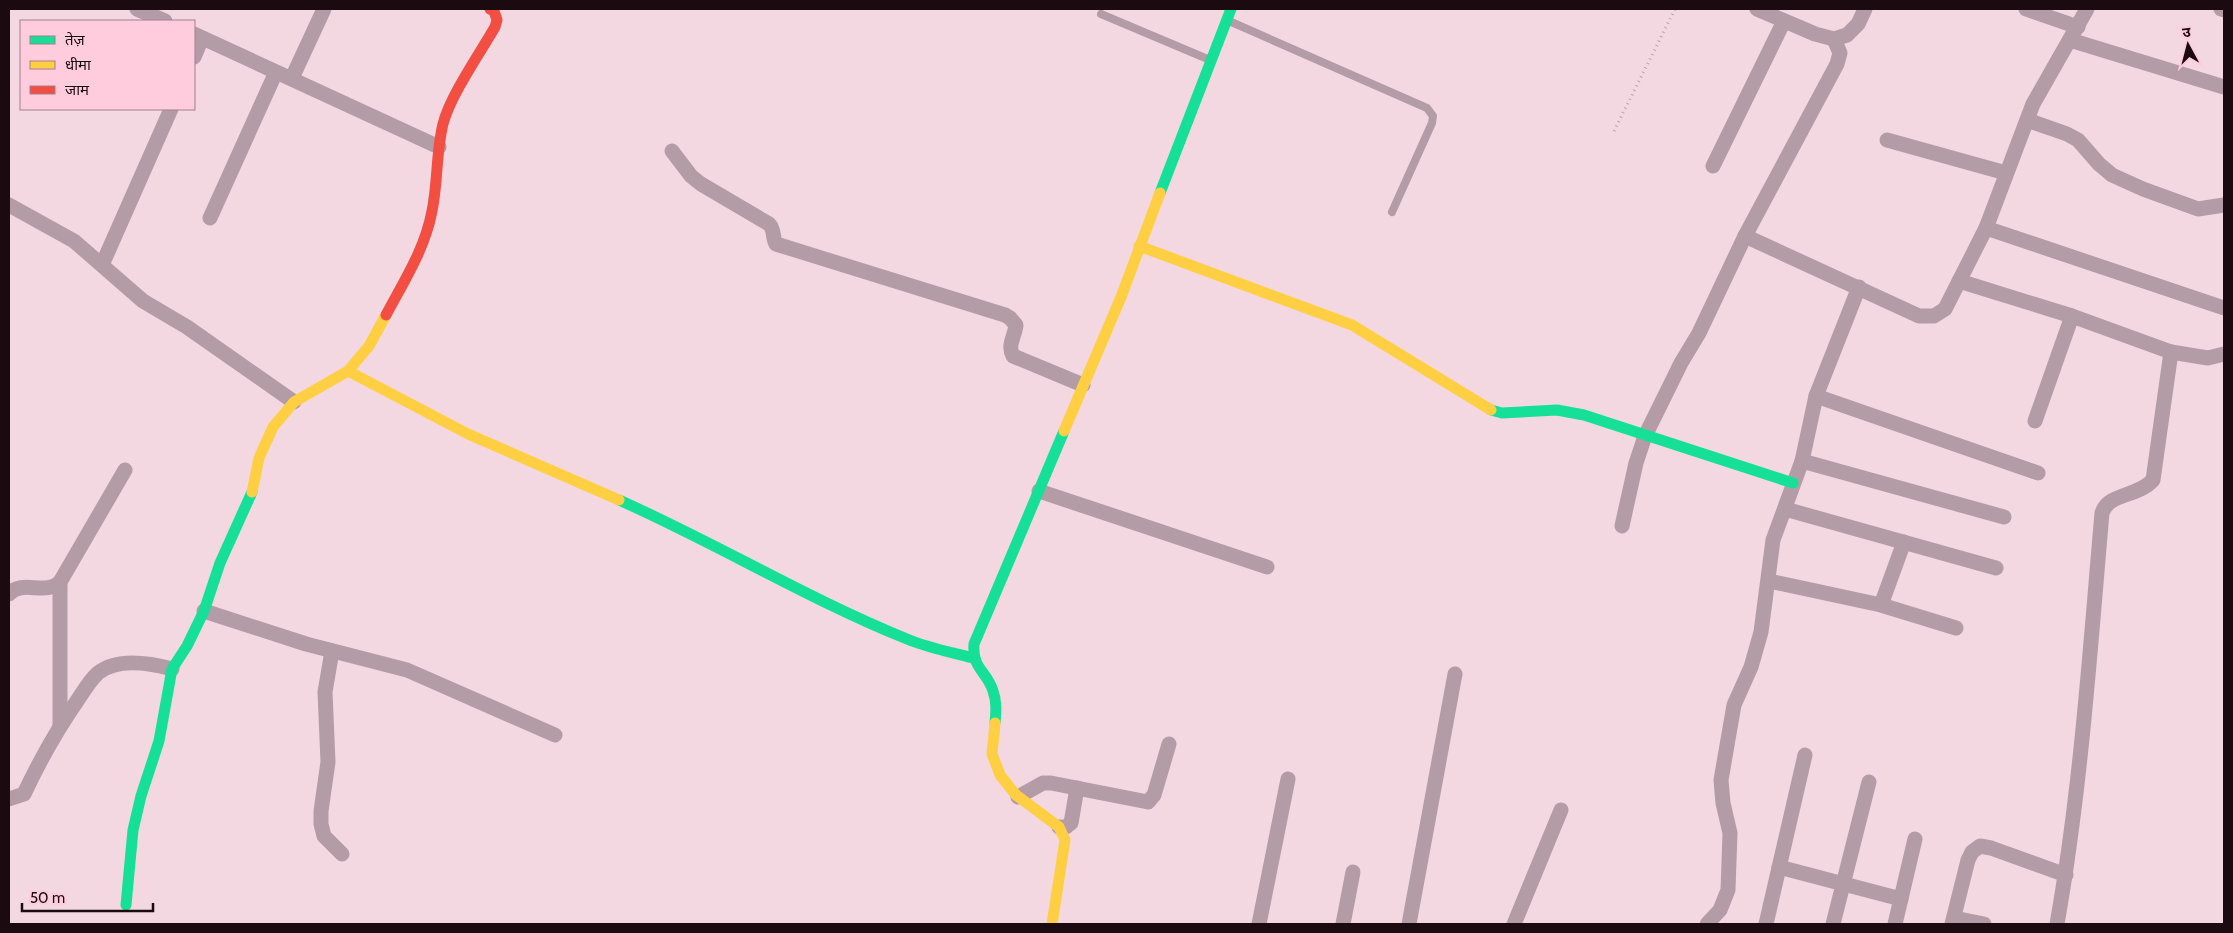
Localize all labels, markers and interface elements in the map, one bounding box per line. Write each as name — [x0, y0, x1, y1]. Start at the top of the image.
legend — [20, 20, 195, 110]
north arrow — [2163, 20, 2213, 70]
text: उ — [2181, 23, 2192, 42]
text: तेज़ — [65, 31, 86, 49]
text: धीमा — [65, 56, 92, 74]
text: जाम — [65, 81, 90, 99]
scale bar — [22, 880, 154, 912]
text: 50 m — [30, 889, 65, 907]

